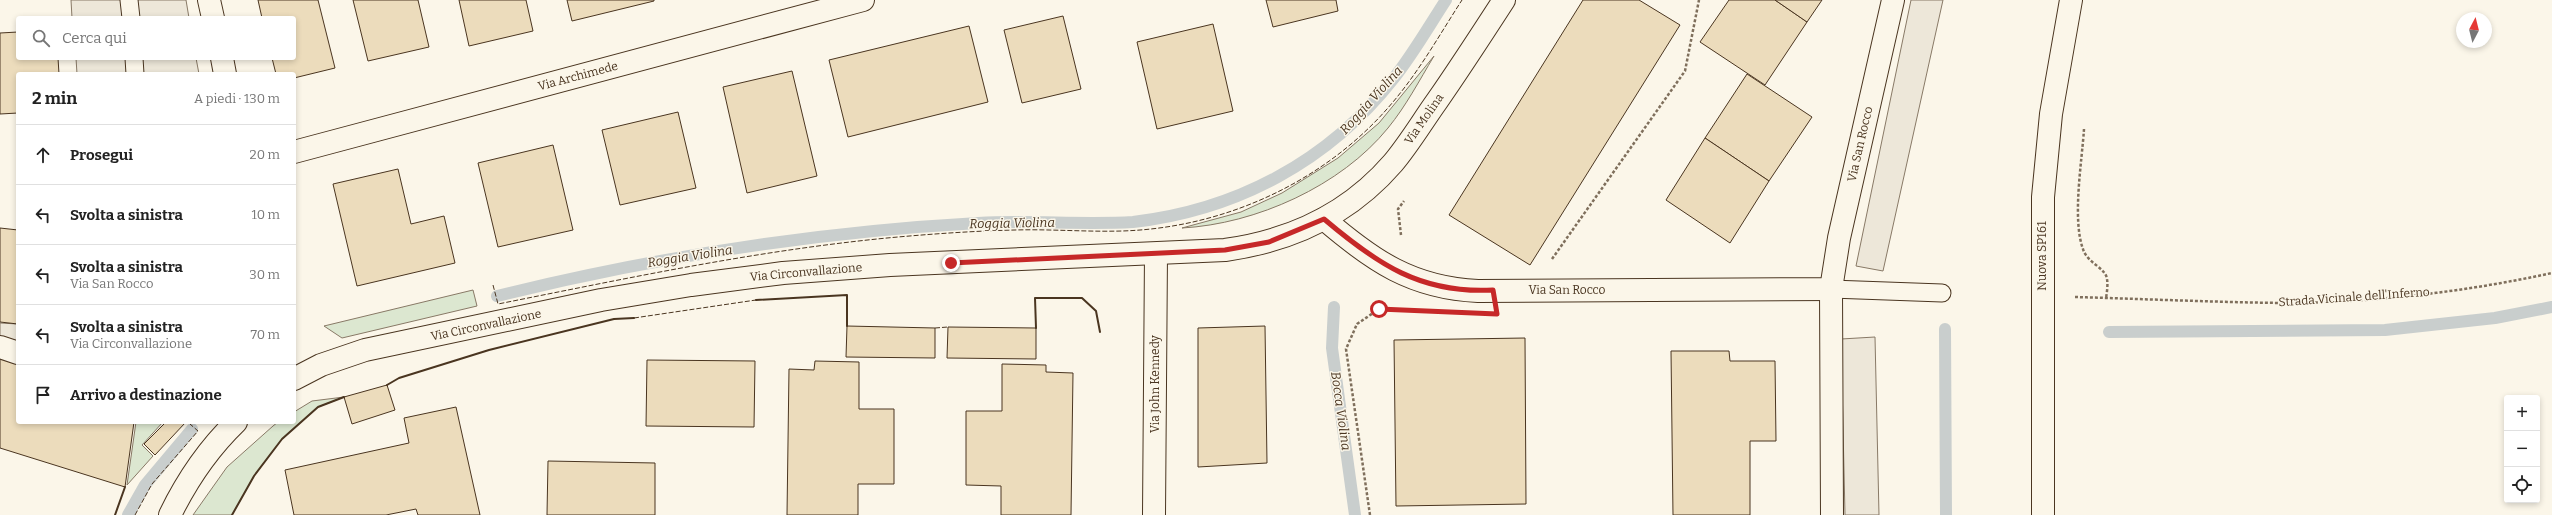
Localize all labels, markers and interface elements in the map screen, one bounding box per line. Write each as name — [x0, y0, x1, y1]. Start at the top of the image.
north arrow — [2456, 12, 2492, 48]
search box — [16, 16, 296, 60]
icon: search — [30, 27, 52, 49]
text: Cerca qui — [62, 29, 127, 47]
street label: Via Archimede — [537, 59, 619, 93]
water label: Roggia Violina — [1337, 63, 1405, 137]
text: 2 min — [32, 88, 77, 109]
text: A piedi · 130 m — [194, 91, 280, 106]
street label: Via Molina — [1401, 91, 1447, 147]
street label: Via San Rocco — [1845, 105, 1875, 183]
icon: ahead — [32, 144, 54, 166]
text: Prosegui — [70, 146, 133, 164]
text: 20 m — [250, 147, 280, 162]
icon: left — [32, 204, 54, 226]
text: Svolta a sinistra — [70, 206, 183, 224]
text: 10 m — [251, 207, 280, 222]
water label: Roggia Violina — [969, 215, 1055, 231]
street label: Nuova SP161 — [2035, 221, 2049, 291]
water label: Roggia Violina — [646, 242, 734, 270]
route end — [942, 254, 960, 272]
text: Svolta a sinistra — [70, 258, 183, 276]
street label: Via Circonvallazione — [749, 260, 863, 284]
icon: left — [32, 264, 54, 286]
text: 30 m — [249, 267, 280, 282]
text: Via San Rocco — [70, 276, 153, 291]
street label: Via San Rocco — [1529, 283, 1606, 297]
street label: Strada Vicinale dell'Inferno — [2278, 285, 2430, 309]
route start — [1370, 300, 1388, 318]
street label: Via Circonvallazione — [429, 306, 543, 344]
text: Svolta a sinistra — [70, 318, 183, 336]
icon: left — [32, 324, 54, 346]
text: 70 m — [250, 327, 280, 342]
street label: Via John Kennedy — [1148, 334, 1162, 433]
text: Via Circonvallazione — [70, 336, 192, 351]
water label: Bocca Violina — [1328, 371, 1354, 451]
icon: arrive — [32, 384, 54, 406]
text: Arrivo a destinazione — [70, 386, 222, 404]
map controls — [2504, 395, 2540, 503]
button: + — [2504, 395, 2540, 431]
button: − — [2504, 431, 2540, 467]
button: locate — [2504, 467, 2540, 503]

